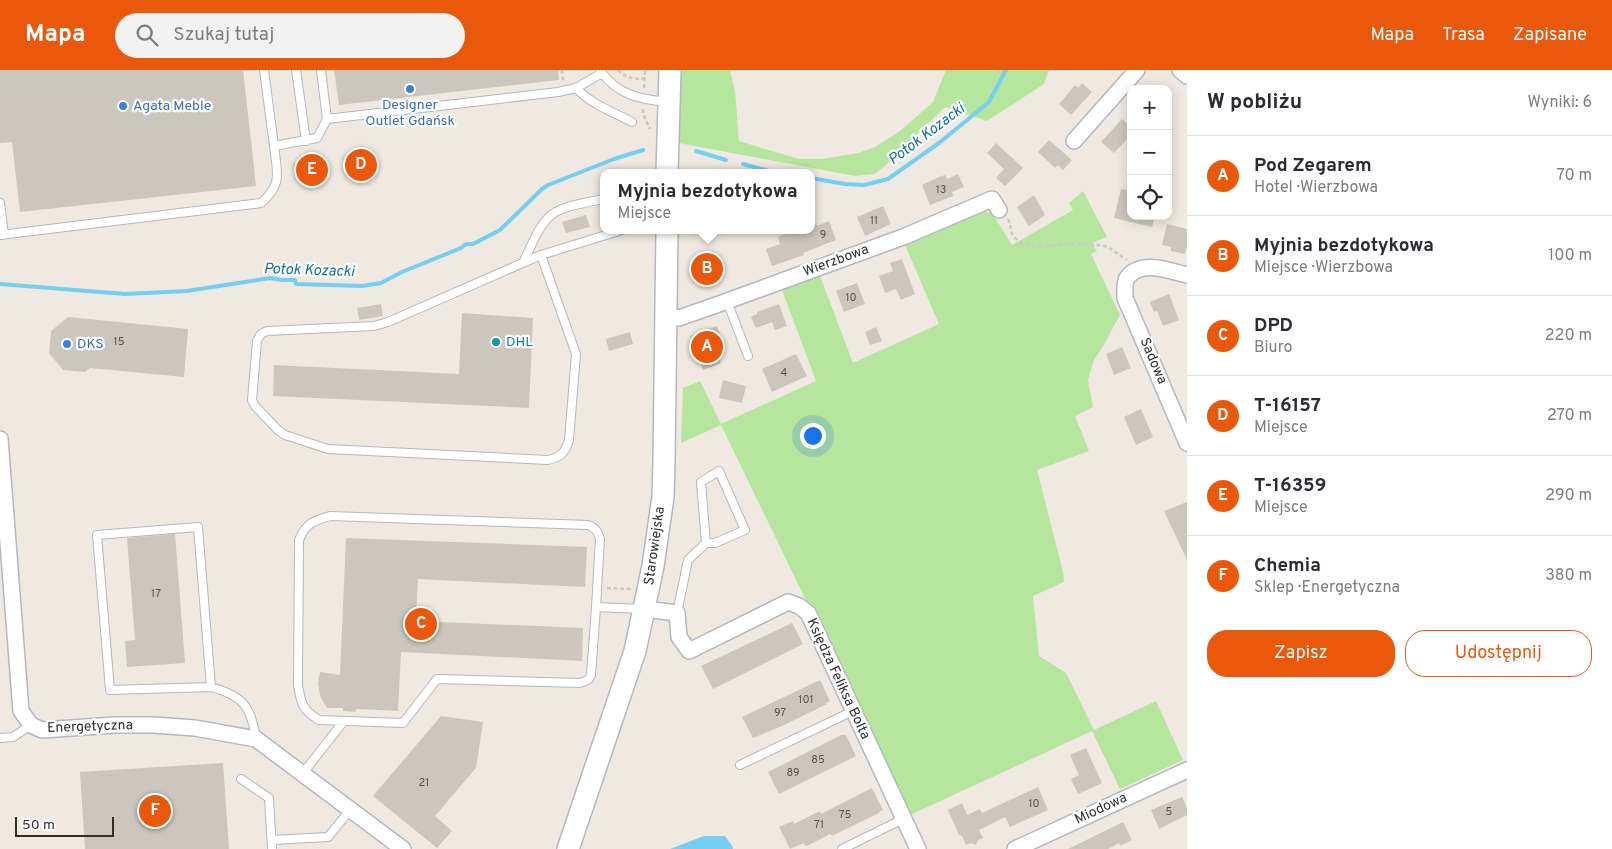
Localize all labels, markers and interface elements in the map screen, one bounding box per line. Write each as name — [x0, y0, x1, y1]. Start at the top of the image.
search box — [115, 13, 465, 58]
text: Mapa — [25, 20, 85, 50]
icon: search — [133, 21, 161, 49]
text: Szukaj tutaj — [173, 23, 274, 47]
text: Mapa — [1371, 24, 1414, 47]
text: Trasa — [1442, 24, 1485, 47]
text: Zapisane — [1513, 24, 1587, 47]
marker: Designer Outlet Gdańsk — [404, 83, 416, 95]
map controls — [1127, 85, 1172, 220]
button: + — [1127, 85, 1172, 130]
text: W pobliżu — [1207, 89, 1302, 116]
text: Wyniki: 6 — [1528, 93, 1592, 113]
place label: Designer Outlet Gdańsk — [365, 97, 455, 130]
place label: Agata Meble — [133, 98, 211, 115]
water label: Potok Kozacki — [885, 99, 970, 170]
marker: Agata Meble — [117, 100, 129, 112]
button: − — [1127, 130, 1172, 175]
pin: D — [345, 146, 377, 184]
pin: E — [296, 151, 328, 189]
text: Pod Zegarem — [1254, 154, 1372, 178]
text: A — [1217, 166, 1229, 186]
text: 70 m — [1557, 166, 1592, 186]
popup — [600, 169, 815, 234]
button: locate — [1127, 175, 1172, 220]
text: Hotel · Wierzbowa — [1254, 178, 1378, 198]
text: Myjnia bezdotykowa — [618, 180, 797, 204]
house number: 13 — [936, 183, 946, 197]
text: Miejsce — [618, 204, 671, 224]
house number: 11 — [870, 214, 878, 228]
house number: 9 — [820, 228, 826, 242]
text: Myjnia bezdotykowa — [1254, 234, 1434, 258]
street label: Wierzbowa — [801, 241, 871, 281]
text: B — [1217, 246, 1229, 266]
text: 100 m — [1548, 246, 1592, 266]
pin: B — [691, 250, 723, 288]
text: Miejsce · Wierzbowa — [1254, 258, 1393, 278]
water label: Potok Kozacki — [263, 260, 356, 282]
house number: 10 — [845, 291, 857, 305]
text: DPD — [1254, 314, 1293, 338]
text: C — [1218, 326, 1228, 346]
text: 220 m — [1545, 326, 1592, 346]
pin: A — [691, 328, 723, 366]
place label: DHL — [506, 334, 533, 351]
house number: 15 — [114, 335, 125, 349]
street label: Sadowa — [1136, 335, 1170, 387]
place label: DKS — [77, 336, 104, 353]
marker: DHL — [490, 336, 502, 348]
marker: DKS — [61, 338, 73, 350]
text: Biuro — [1254, 338, 1292, 358]
house number: 4 — [781, 366, 788, 380]
text: T-16157 — [1254, 394, 1321, 418]
text: D — [1217, 406, 1229, 426]
text: 270 m — [1547, 406, 1592, 426]
text: Miejsce — [1254, 418, 1308, 438]
your location — [800, 423, 826, 449]
text: T-16359 — [1254, 474, 1326, 498]
text: E — [1218, 486, 1228, 506]
text: 290 m — [1545, 486, 1592, 506]
text: Miejsce — [1254, 498, 1308, 518]
street label: Starowiejska — [641, 506, 669, 586]
text: Chemia — [1254, 554, 1321, 578]
text: F — [1218, 566, 1228, 586]
text: 380 m — [1545, 566, 1592, 586]
text: Sklep · Energetyczna — [1254, 578, 1400, 598]
house number: 17 — [151, 587, 161, 601]
pin: C — [405, 605, 437, 643]
street label: Księdza Feliksa Bolta — [802, 616, 874, 742]
button: Zapisz — [1207, 630, 1395, 677]
button: Udostępnij — [1405, 630, 1592, 677]
house number: 101 — [798, 693, 814, 707]
house number: 97 — [774, 706, 786, 720]
street label: Energetyczna — [47, 717, 133, 737]
house number: 85 — [811, 753, 825, 767]
house number: 89 — [786, 766, 800, 780]
house number: 21 — [419, 776, 429, 790]
street label: Miodowa — [1072, 790, 1130, 828]
pin: F — [139, 792, 171, 830]
house number: 10 — [1028, 797, 1040, 811]
house number: 5 — [1166, 805, 1173, 819]
house number: 75 — [839, 808, 851, 822]
scale bar — [15, 814, 114, 837]
text: 50 m — [22, 817, 55, 834]
house number: 71 — [814, 818, 824, 832]

